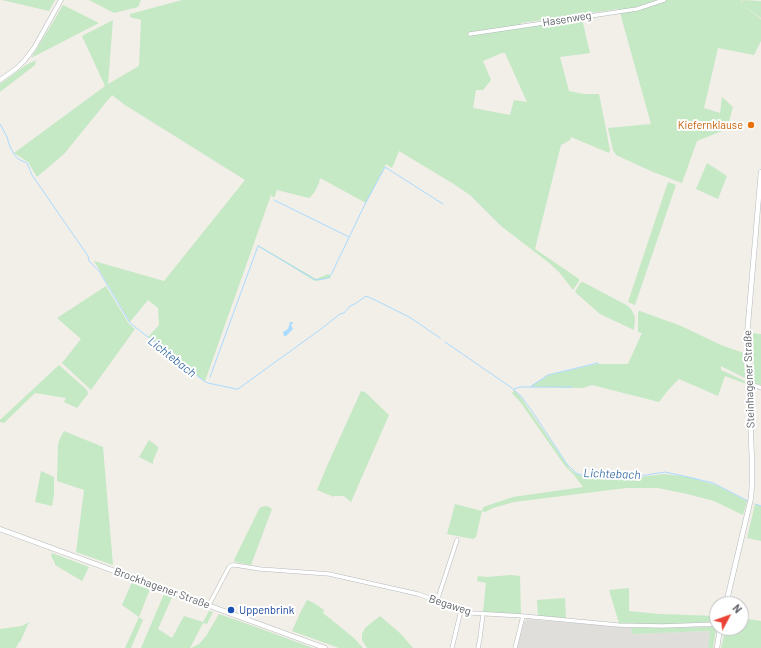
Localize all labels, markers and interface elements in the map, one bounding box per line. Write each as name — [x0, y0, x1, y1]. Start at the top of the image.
street label: Hasenweg — [542, 9, 592, 29]
place label: Kiefernklause — [678, 118, 743, 132]
marker: Kiefernklause — [746, 120, 756, 130]
street label: Steinhagener Straße — [741, 330, 757, 428]
water label: Lichtebach — [145, 334, 199, 380]
water label: Lichtebach — [583, 466, 641, 482]
street label: Brockhagener Straße — [112, 564, 212, 612]
street label: Begaweg — [427, 592, 473, 618]
north arrow — [709, 596, 749, 636]
text: N — [730, 601, 745, 615]
place label: Uppenbrink — [239, 603, 294, 617]
marker: Uppenbrink — [226, 605, 236, 615]

